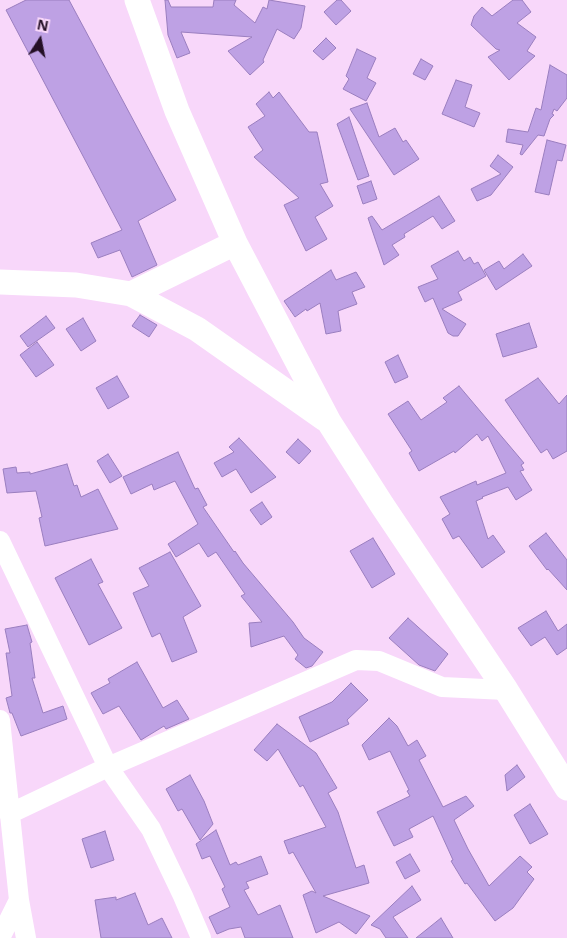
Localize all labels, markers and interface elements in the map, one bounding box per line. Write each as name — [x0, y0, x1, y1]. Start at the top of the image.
text: N — [36, 14, 50, 35]
north arrow — [15, 15, 65, 65]

